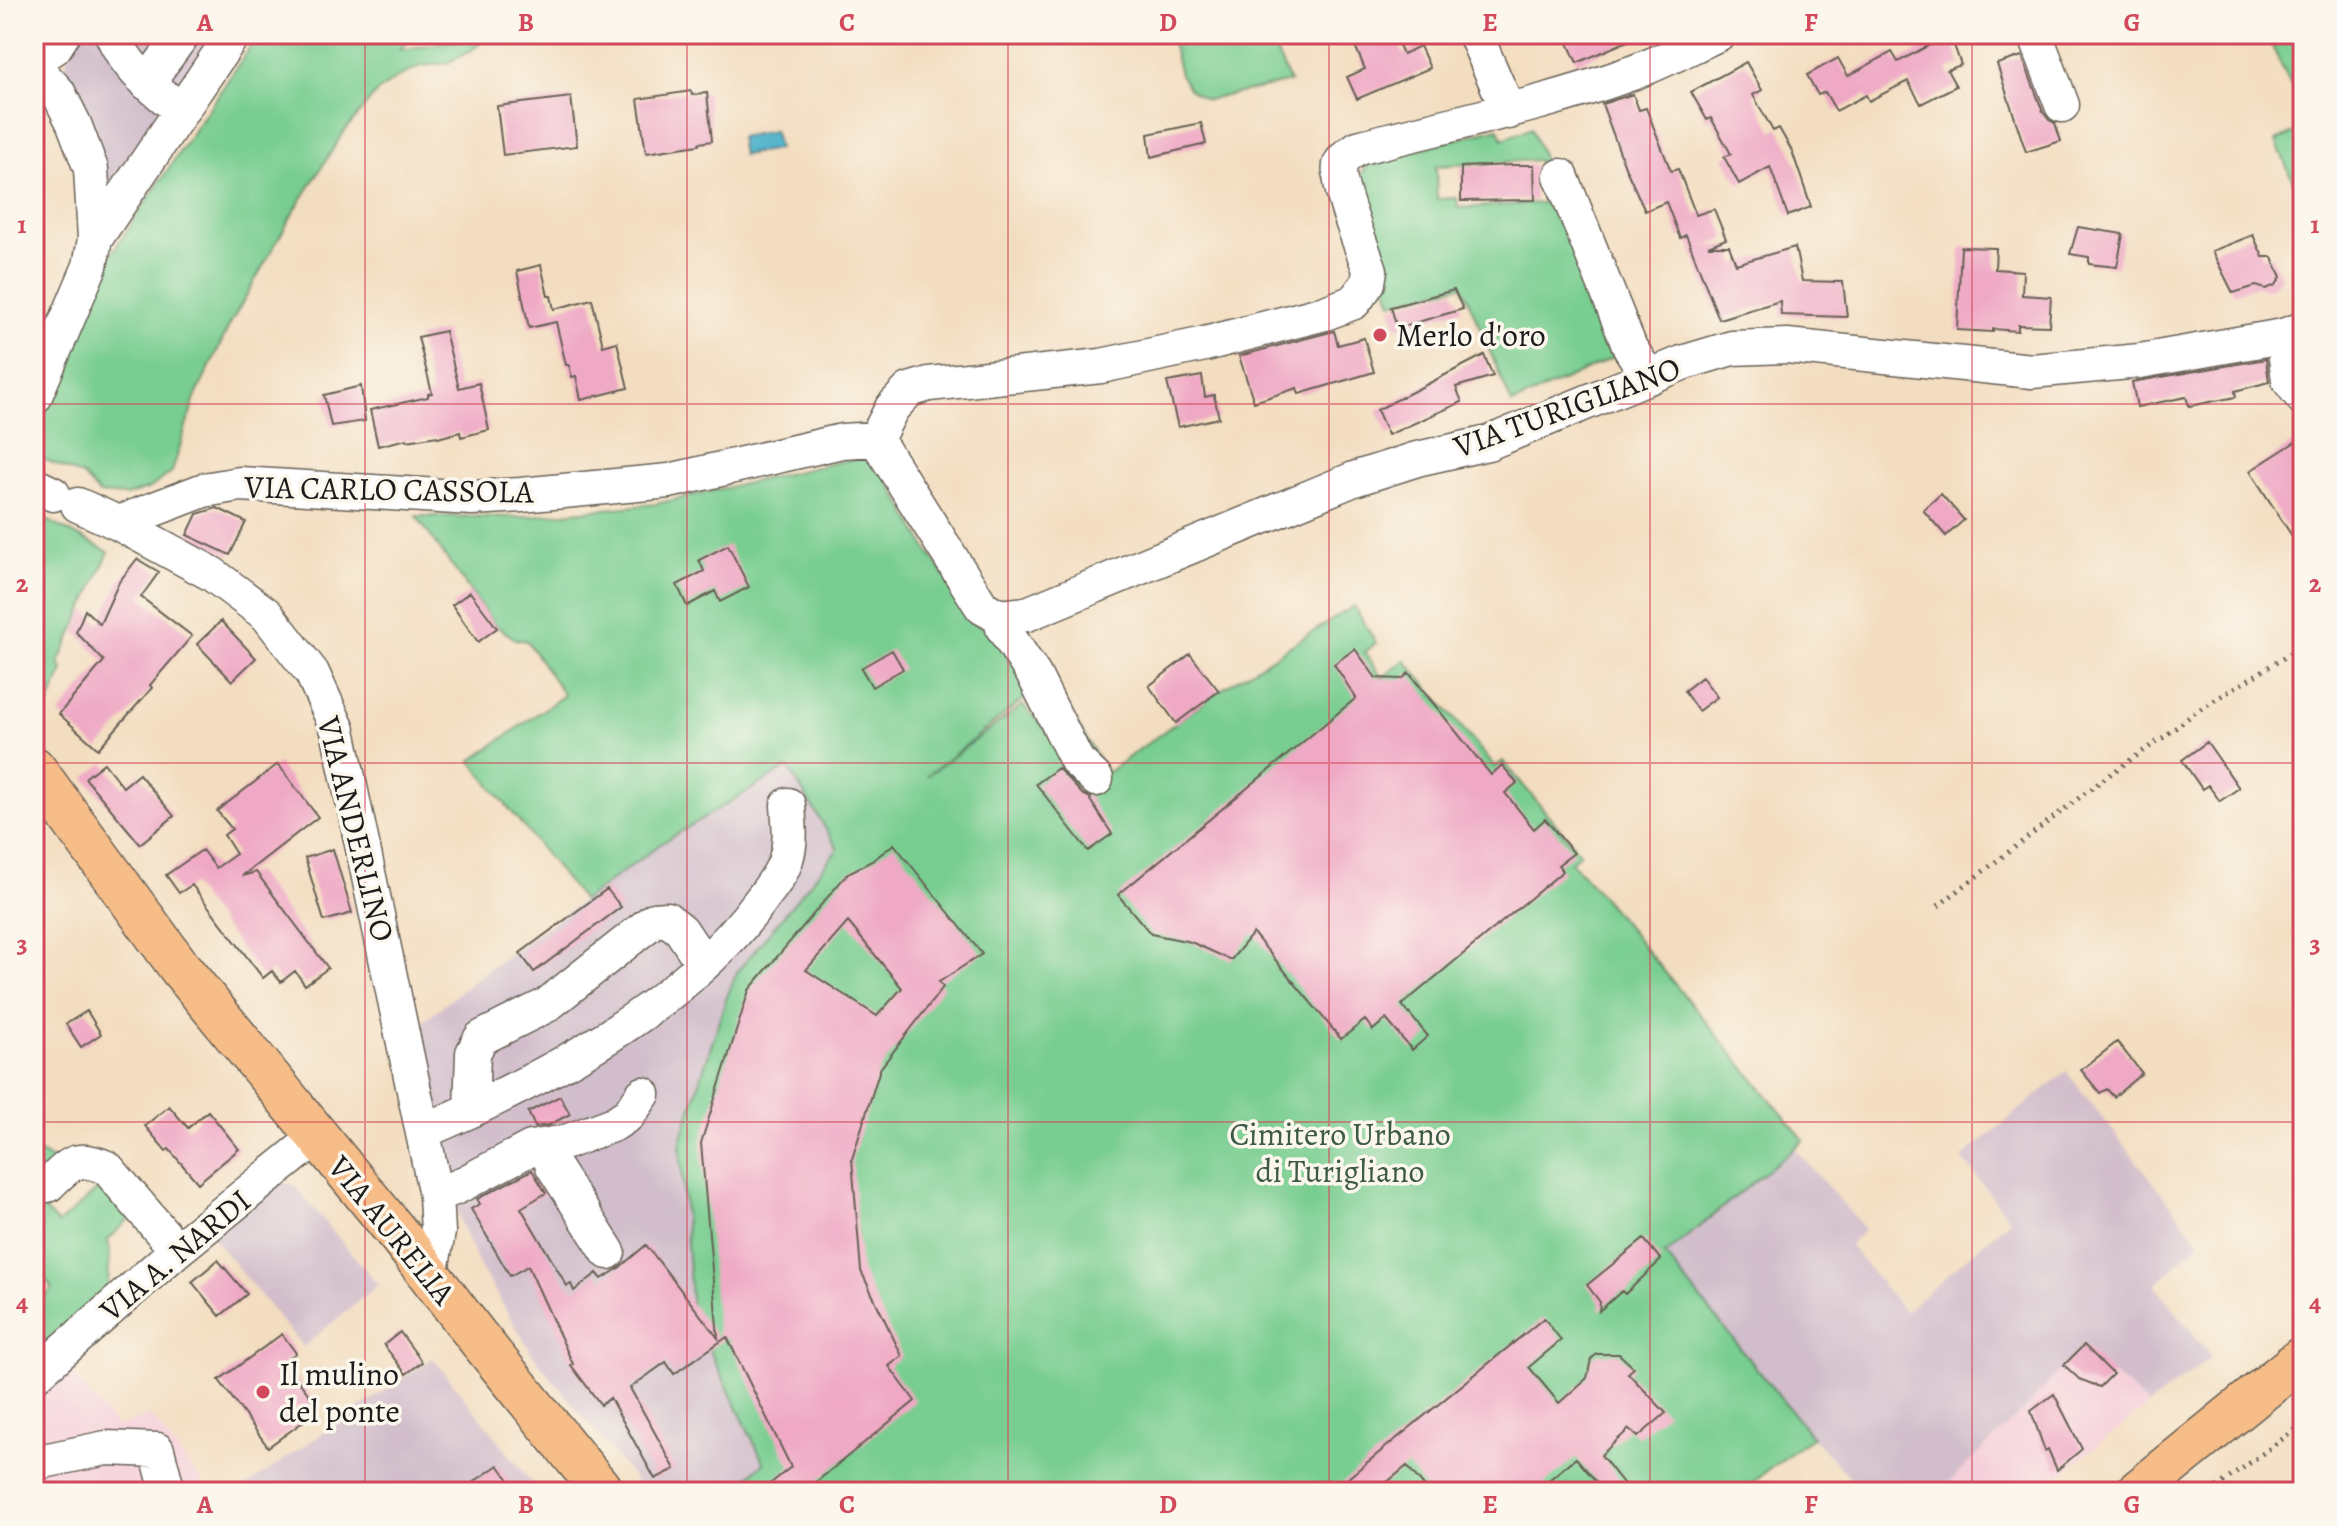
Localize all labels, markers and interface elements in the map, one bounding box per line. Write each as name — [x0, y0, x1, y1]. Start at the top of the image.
text: A — [196, 5, 214, 40]
text: B — [518, 5, 534, 40]
text: C — [839, 5, 855, 40]
text: D — [1159, 5, 1177, 40]
text: E — [1482, 5, 1498, 40]
text: F — [1804, 5, 1818, 40]
text: G — [2123, 5, 2141, 40]
text: 1 — [17, 207, 27, 242]
text: 1 — [2310, 207, 2320, 242]
place label: Merlo d'oro — [1396, 313, 1546, 357]
marker: Merlo d'oro — [1371, 326, 1389, 344]
street label: VIA TURIGLIANO — [1447, 346, 1686, 469]
street label: VIA CARLO CASSOLA — [243, 464, 535, 514]
text: 2 — [16, 566, 29, 601]
text: 2 — [2309, 566, 2322, 601]
street label: VIA ANDERLINO — [307, 711, 405, 946]
text: 3 — [16, 926, 28, 961]
text: 3 — [2309, 926, 2321, 961]
park label: Cimitero Urbano di Turigliano — [1229, 1112, 1451, 1193]
street label: VIA AURELIA — [318, 1145, 467, 1315]
street label: VIA A. NARDI — [89, 1179, 260, 1332]
text: 4 — [16, 1285, 28, 1320]
text: 4 — [2309, 1285, 2321, 1320]
place label: Il mulino del ponte — [279, 1352, 400, 1433]
marker: Il mulino del ponte — [254, 1383, 272, 1401]
text: A — [196, 1487, 214, 1522]
text: B — [518, 1487, 534, 1522]
text: C — [839, 1487, 855, 1522]
text: D — [1159, 1487, 1177, 1522]
text: E — [1482, 1487, 1498, 1522]
text: F — [1804, 1487, 1818, 1522]
text: G — [2123, 1487, 2141, 1522]

